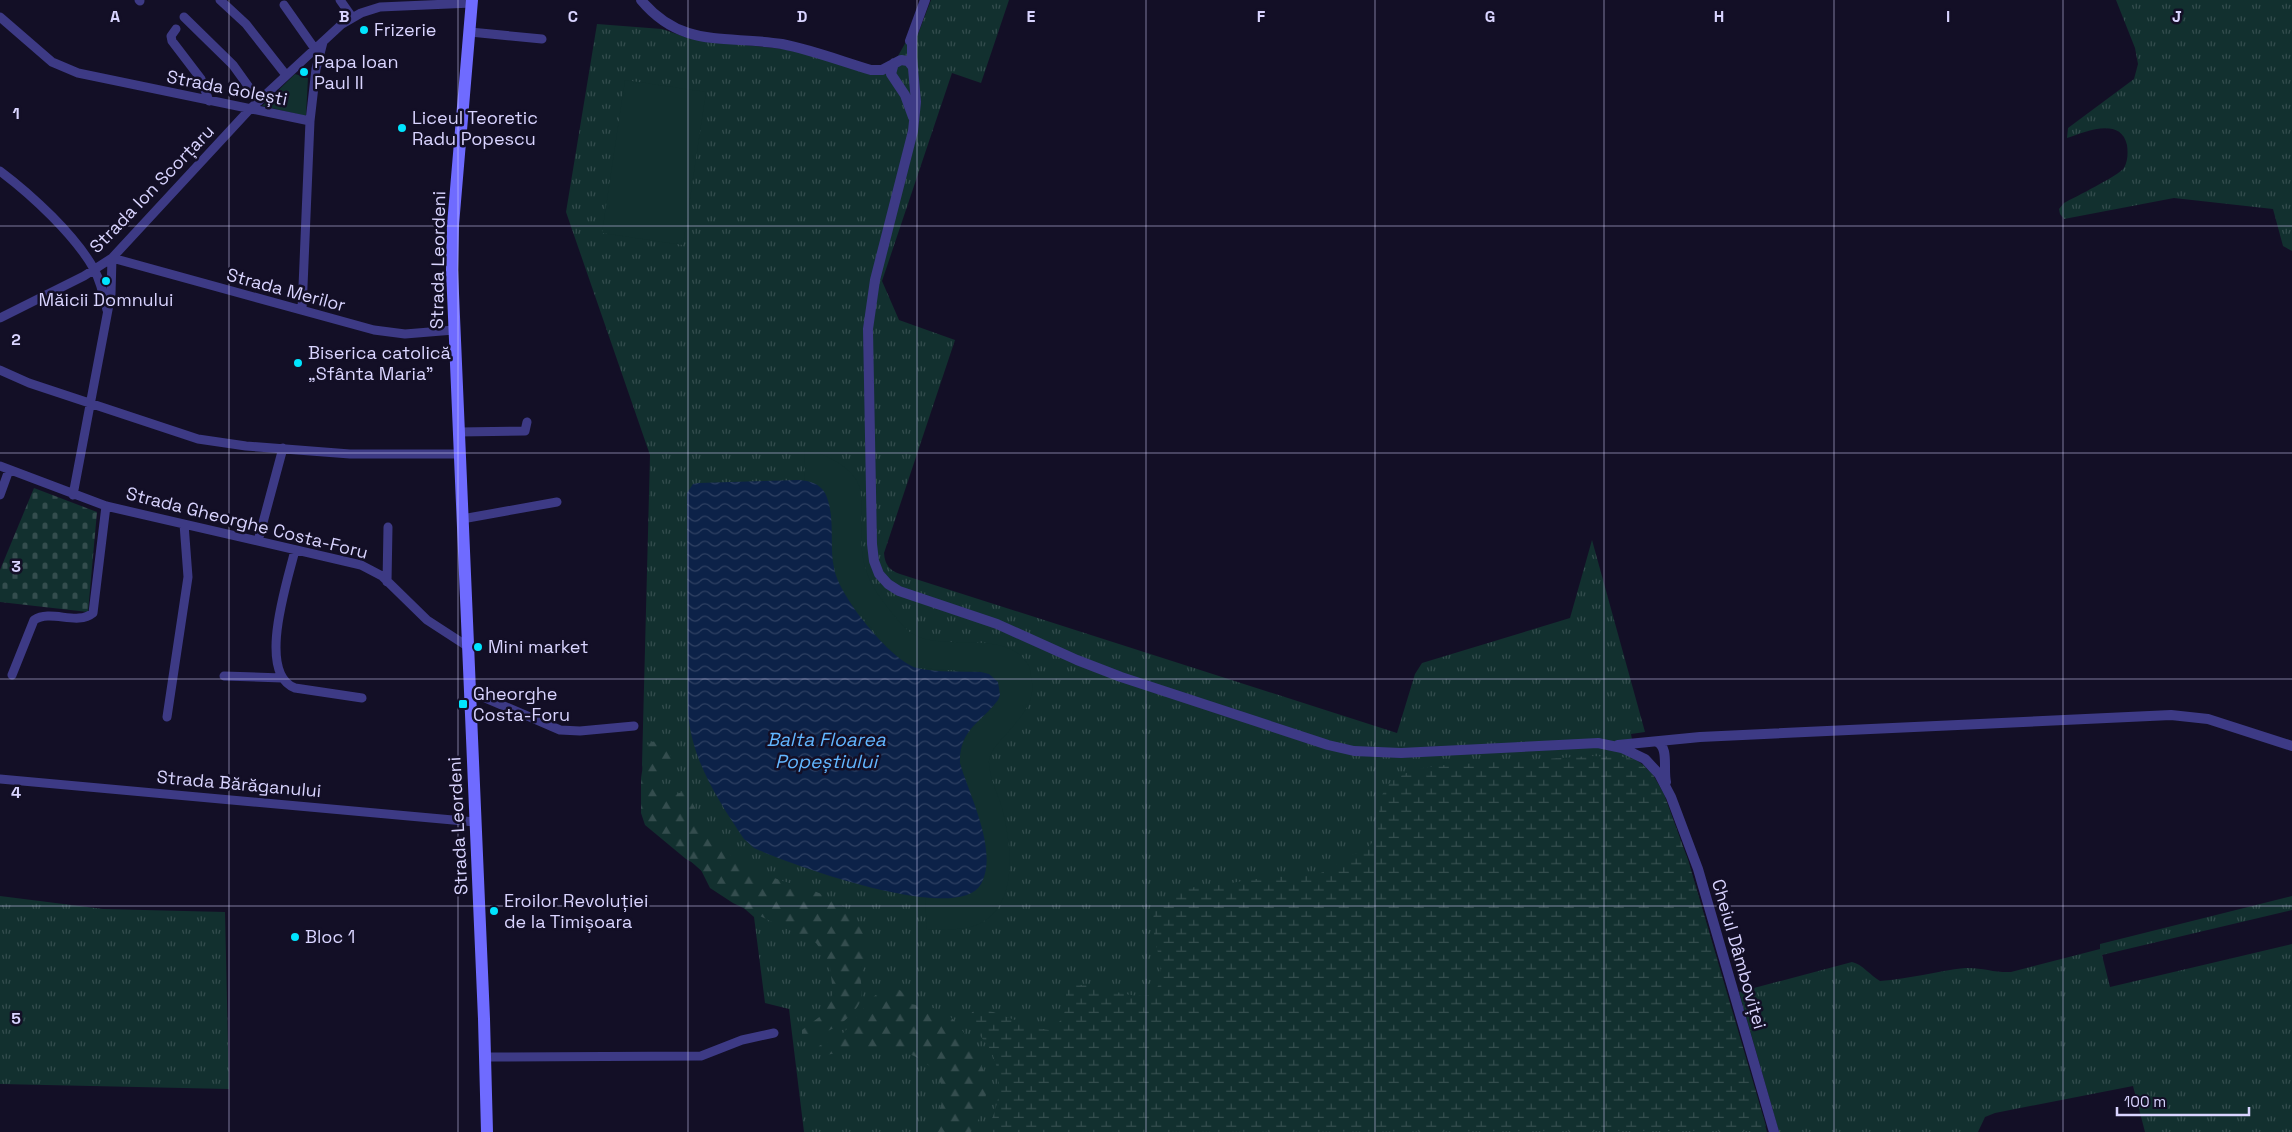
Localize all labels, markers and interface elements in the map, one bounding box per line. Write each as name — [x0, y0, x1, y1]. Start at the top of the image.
text: A — [110, 6, 120, 27]
text: B — [339, 6, 349, 27]
text: C — [568, 6, 578, 27]
text: D — [797, 6, 807, 27]
text: E — [1027, 6, 1036, 27]
text: F — [1257, 6, 1266, 27]
text: G — [1485, 6, 1495, 27]
text: H — [1714, 6, 1724, 27]
text: I — [1946, 6, 1950, 27]
text: J — [2172, 6, 2182, 27]
place label: Frizerie — [374, 18, 436, 41]
marker: Frizerie — [358, 24, 370, 36]
place label: Papa Ioan Paul II — [314, 50, 398, 94]
street label: Strada Golești — [165, 65, 289, 110]
marker: Papa Ioan Paul II — [298, 66, 310, 78]
text: 1 — [12, 103, 20, 124]
place label: Liceul Teoretic Radu Popescu — [412, 106, 538, 150]
street label: Strada Ion Scorțaru — [84, 120, 219, 258]
marker: Liceul Teoretic Radu Popescu — [396, 122, 408, 134]
street label: Strada Leordeni — [425, 191, 450, 329]
street label: Strada Merilor — [224, 263, 348, 316]
marker: Măicii Domnului — [100, 275, 112, 287]
place label: Măicii Domnului — [39, 288, 173, 311]
text: 2 — [11, 329, 21, 350]
place label: Biserica catolică „Sfânta Maria” — [308, 341, 451, 385]
marker: Biserica catolică „Sfânta Maria” — [292, 357, 304, 369]
street label: Strada Gheorghe Costa-Foru — [124, 481, 371, 564]
text: 3 — [11, 556, 21, 577]
place label: Mini market — [488, 635, 588, 658]
marker: Mini market — [472, 641, 484, 653]
place label: Gheorghe Costa-Foru — [473, 682, 570, 726]
marker: Gheorghe Costa-Foru — [457, 698, 469, 710]
water label: Balta Floarea Popeștiului — [766, 727, 886, 774]
street label: Strada Leordeni — [442, 756, 473, 896]
street label: Strada Bărăganului — [156, 765, 322, 802]
text: 4 — [11, 782, 21, 803]
street label: Cheiul Dâmboviței — [1707, 876, 1772, 1032]
place label: Eroilor Revoluției de la Timișoara — [504, 889, 648, 933]
marker: Eroilor Revoluției de la Timișoara — [488, 905, 500, 917]
place label: Bloc 1 — [305, 925, 355, 948]
marker: Bloc 1 — [289, 931, 301, 943]
text: 5 — [11, 1008, 21, 1029]
scale bar — [2117, 1084, 2250, 1116]
text: 100 m — [2124, 1092, 2166, 1111]

